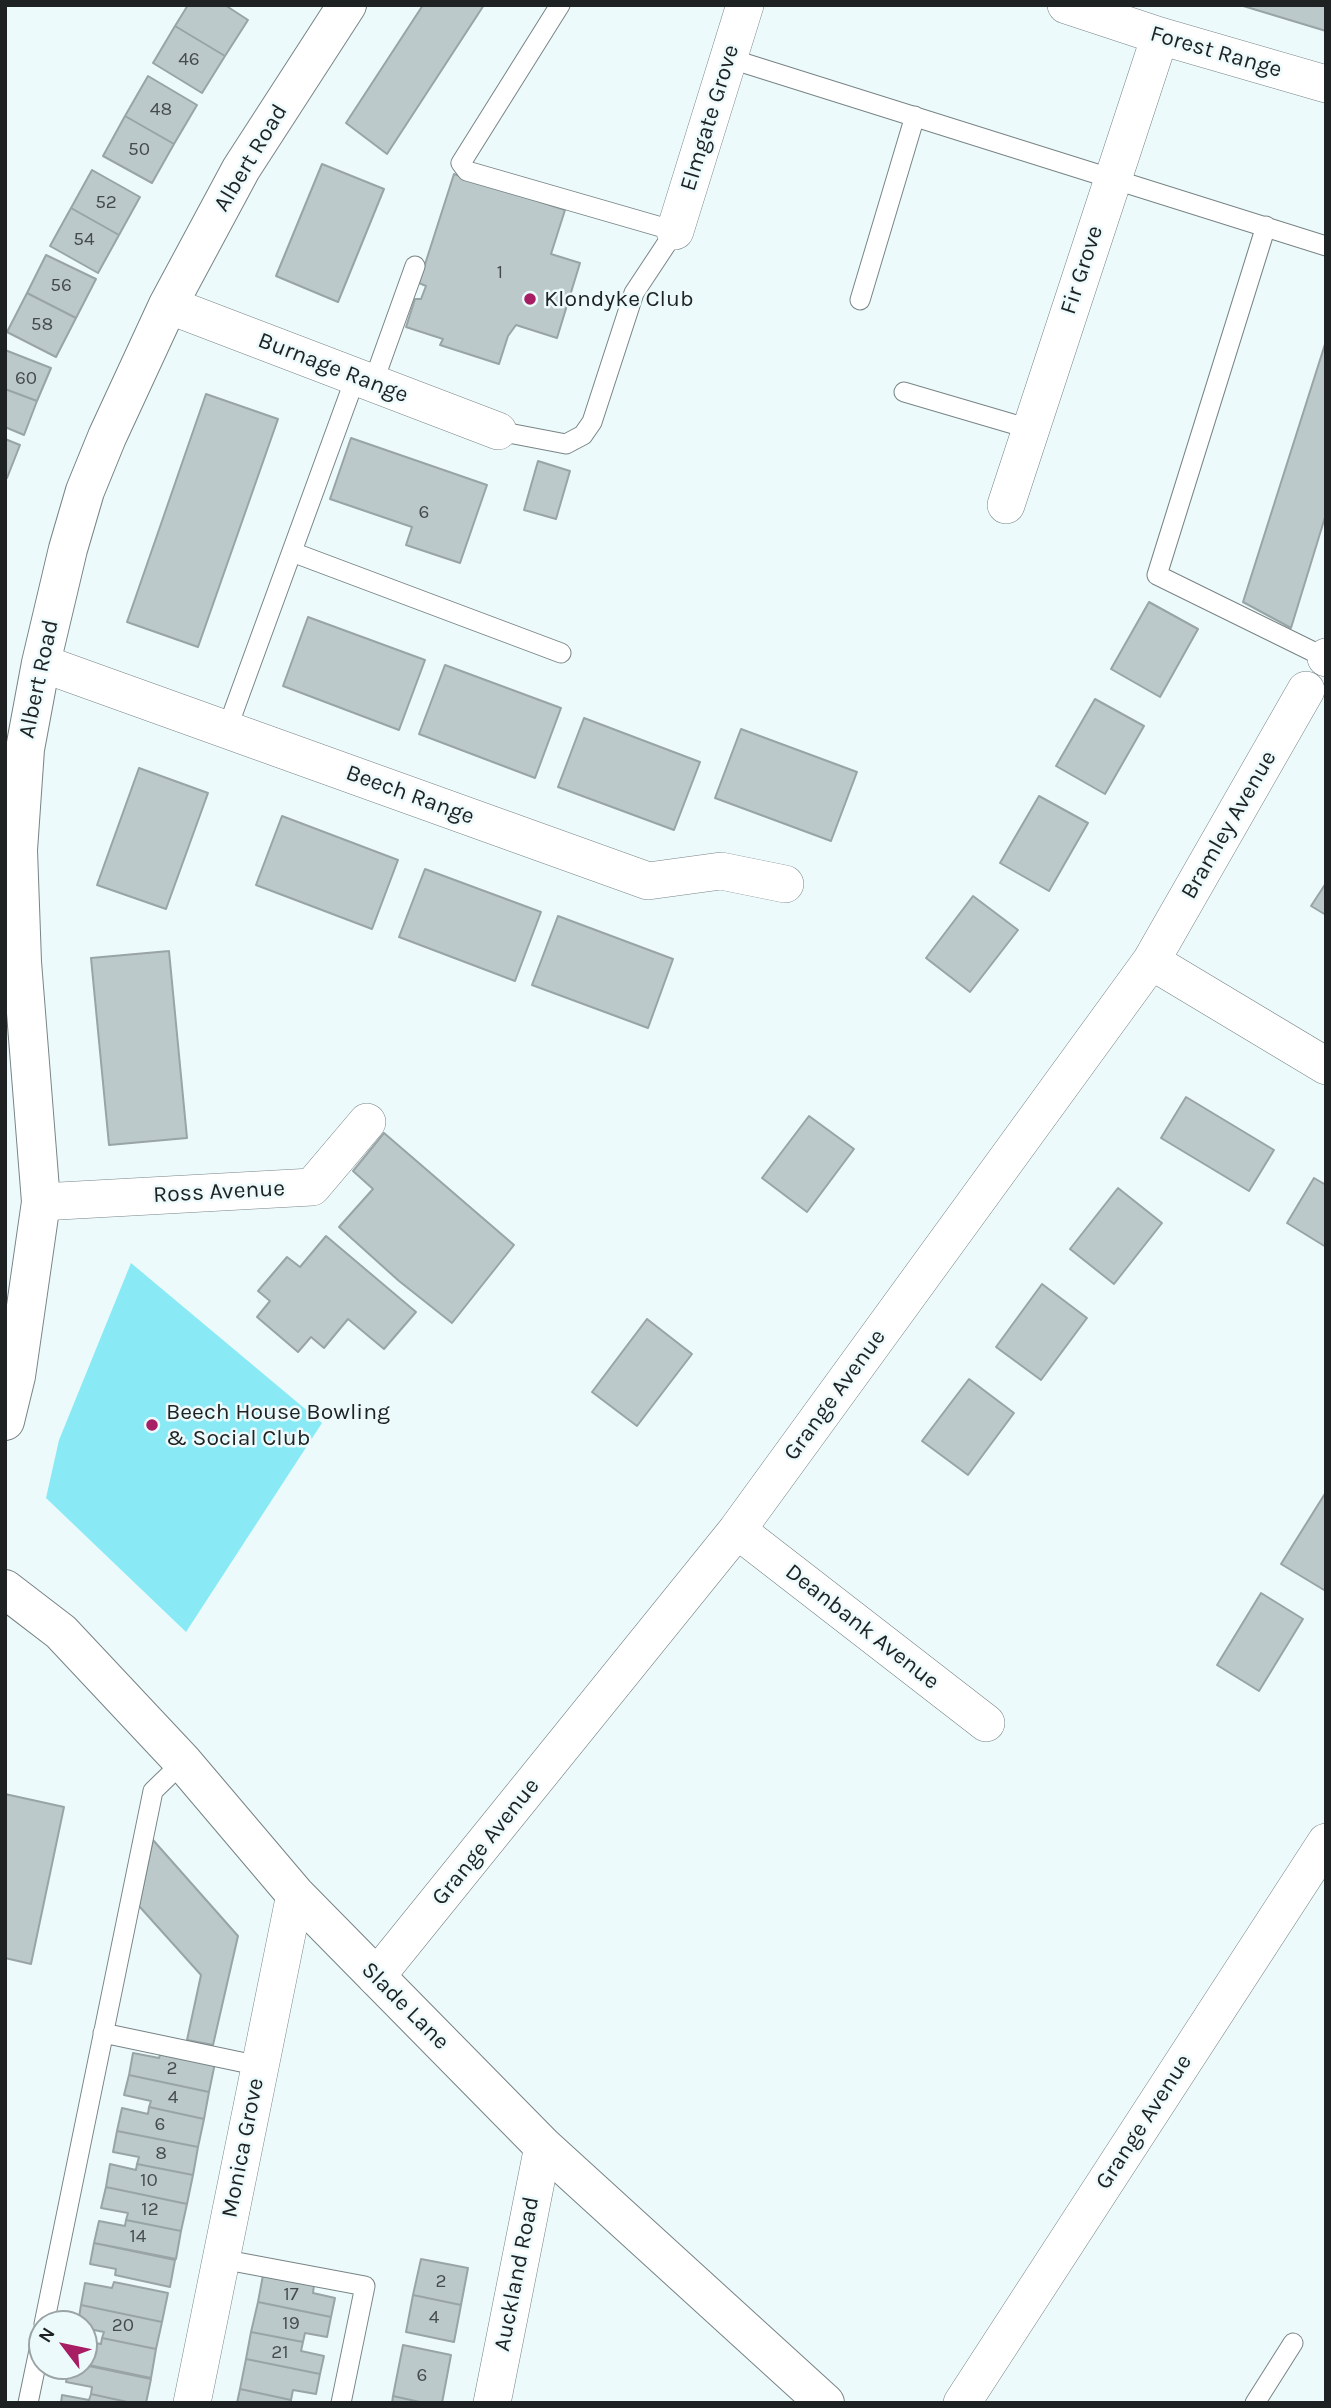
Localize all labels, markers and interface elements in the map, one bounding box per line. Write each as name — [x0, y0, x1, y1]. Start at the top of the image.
street label: Forest Range — [1147, 20, 1285, 84]
street label: Elmgate Grove — [675, 42, 745, 194]
house number: 46 — [178, 49, 200, 71]
house number: 48 — [150, 99, 172, 121]
street label: Albert Road — [208, 99, 294, 217]
house number: 50 — [128, 139, 150, 161]
house number: 52 — [95, 192, 117, 214]
street label: Fir Grove — [1055, 222, 1109, 318]
house number: 54 — [73, 229, 95, 251]
house number: 1 — [497, 262, 503, 284]
house number: 56 — [50, 275, 72, 297]
place label: Klondyke Club — [544, 285, 694, 313]
marker: Klondyke Club — [522, 291, 538, 307]
house number: 58 — [31, 314, 53, 336]
street label: Burnage Range — [254, 327, 412, 409]
house number: 60 — [15, 368, 37, 390]
house number: 6 — [419, 502, 429, 524]
street label: Albert Road — [13, 617, 65, 741]
street label: Bramley Avenue — [1175, 746, 1283, 904]
street label: Beech Range — [342, 759, 478, 831]
street label: Ross Avenue — [152, 1175, 286, 1209]
street label: Grange Avenue — [778, 1324, 892, 1466]
place label: Beech House Bowling & Social Club — [166, 1398, 390, 1452]
marker: Beech House Bowling & Social Club — [144, 1417, 160, 1433]
street label: Deanbank Avenue — [780, 1558, 944, 1696]
street label: Grange Avenue — [426, 1773, 546, 1911]
street label: Slade Lane — [355, 1956, 455, 2056]
street label: Grange Avenue — [1090, 2049, 1198, 2195]
house number: 2 — [166, 2058, 178, 2080]
street label: Monica Grove — [216, 2076, 270, 2220]
house number: 4 — [168, 2087, 178, 2109]
house number: 6 — [155, 2114, 165, 2136]
house number: 8 — [155, 2143, 167, 2165]
house number: 10 — [140, 2170, 158, 2192]
street label: Auckland Road — [488, 2194, 546, 2354]
house number: 12 — [141, 2199, 159, 2221]
house number: 14 — [130, 2226, 146, 2248]
house number: 2 — [435, 2271, 447, 2293]
house number: 17 — [283, 2284, 299, 2306]
house number: 4 — [429, 2307, 439, 2329]
north arrow — [28, 2310, 98, 2380]
house number: 19 — [282, 2313, 300, 2335]
house number: 20 — [112, 2315, 134, 2337]
text: N — [34, 2323, 60, 2347]
house number: 21 — [271, 2342, 289, 2364]
house number: 6 — [417, 2365, 427, 2387]

